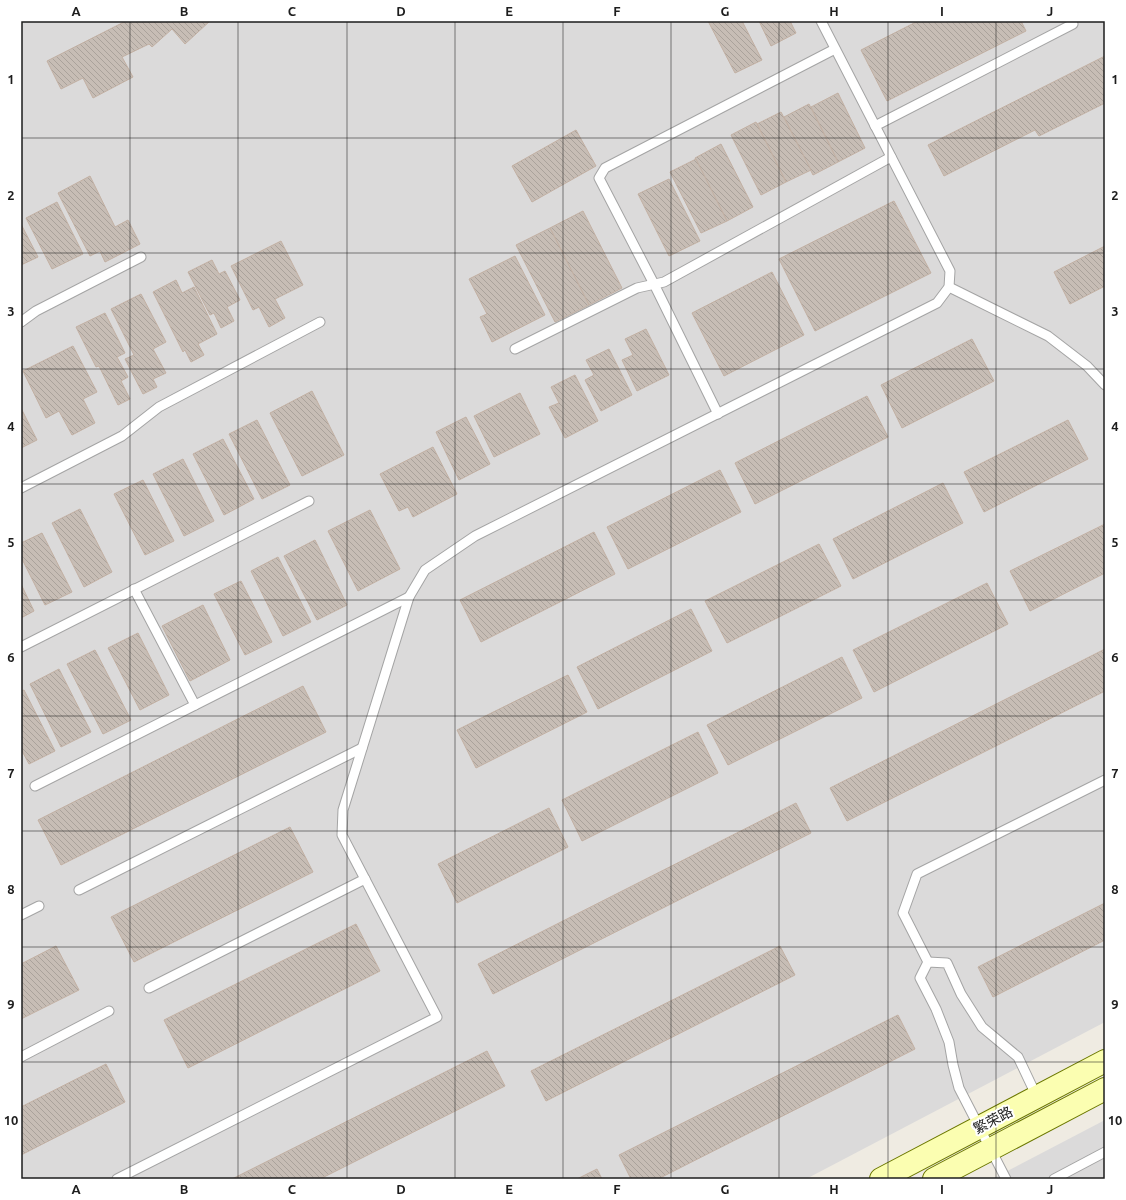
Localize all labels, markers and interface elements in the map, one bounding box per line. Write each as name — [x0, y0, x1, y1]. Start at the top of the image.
text: A — [71, 4, 81, 18]
text: B — [180, 4, 189, 18]
text: C — [288, 4, 297, 18]
text: D — [396, 4, 406, 18]
text: E — [505, 4, 513, 18]
text: F — [613, 4, 621, 18]
text: G — [721, 4, 730, 18]
text: H — [829, 4, 839, 18]
text: I — [940, 4, 944, 18]
text: J — [1047, 4, 1053, 18]
text: 1 — [7, 72, 15, 86]
text: 1 — [1111, 72, 1119, 86]
text: 2 — [7, 188, 15, 202]
text: 2 — [1111, 188, 1119, 202]
text: 3 — [7, 304, 15, 318]
text: 3 — [1111, 304, 1119, 318]
text: 4 — [7, 419, 15, 433]
text: 4 — [1111, 419, 1119, 433]
text: 5 — [7, 535, 15, 549]
text: 5 — [1111, 535, 1119, 549]
text: 6 — [7, 650, 15, 664]
text: 6 — [1111, 650, 1119, 664]
text: 7 — [7, 766, 15, 780]
text: 7 — [1111, 766, 1119, 780]
text: 8 — [7, 882, 15, 896]
text: 8 — [1111, 882, 1119, 896]
text: 9 — [7, 997, 15, 1011]
text: 9 — [1111, 997, 1119, 1011]
street label: 繁荣路 — [971, 1103, 1015, 1137]
text: 10 — [4, 1113, 18, 1127]
text: 10 — [1108, 1113, 1122, 1127]
text: A — [71, 1182, 81, 1196]
text: B — [180, 1182, 189, 1196]
text: C — [288, 1182, 297, 1196]
text: D — [396, 1182, 406, 1196]
text: E — [505, 1182, 513, 1196]
text: F — [613, 1182, 621, 1196]
text: G — [721, 1182, 730, 1196]
text: H — [829, 1182, 839, 1196]
text: I — [940, 1182, 944, 1196]
text: J — [1047, 1182, 1053, 1196]

